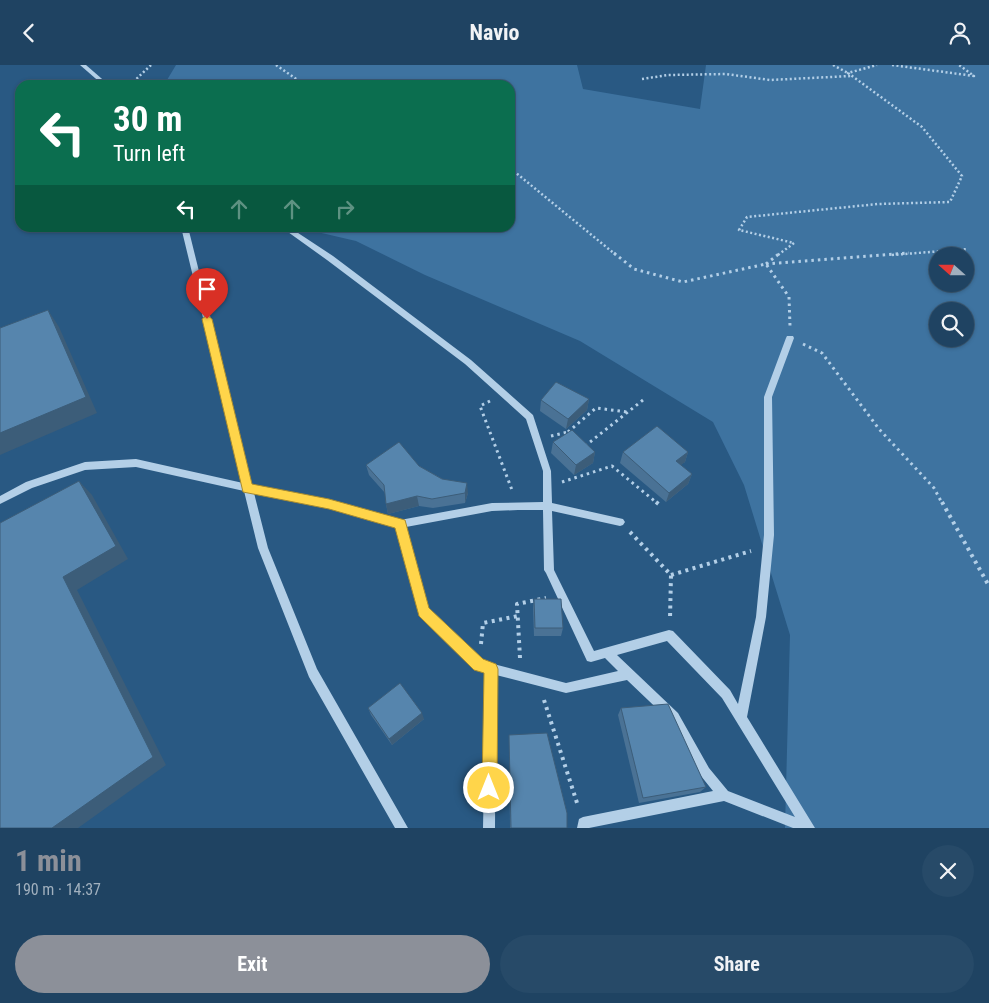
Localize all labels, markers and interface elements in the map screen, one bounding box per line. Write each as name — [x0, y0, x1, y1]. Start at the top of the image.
icon: back — [15, 19, 43, 47]
icon: person — [946, 19, 974, 47]
text: Navio — [469, 20, 520, 45]
text: 30 m — [113, 99, 182, 140]
icon: left — [30, 100, 95, 165]
text: Turn left — [113, 141, 185, 166]
icon: left — [172, 195, 200, 223]
icon: ahead — [225, 195, 253, 223]
icon: ahead — [278, 195, 306, 223]
icon: right — [331, 195, 359, 223]
north arrow — [929, 247, 974, 293]
map controls — [929, 247, 974, 347]
pin — [186, 268, 228, 319]
icon: arrive — [193, 275, 221, 303]
button: search — [929, 302, 974, 347]
position arrow — [462, 761, 514, 813]
text: 1 min — [15, 843, 82, 878]
button: close — [922, 845, 974, 897]
text: 190 m · 14:37 — [15, 880, 101, 899]
button: Exit — [15, 935, 490, 993]
button: Share — [500, 935, 974, 993]

